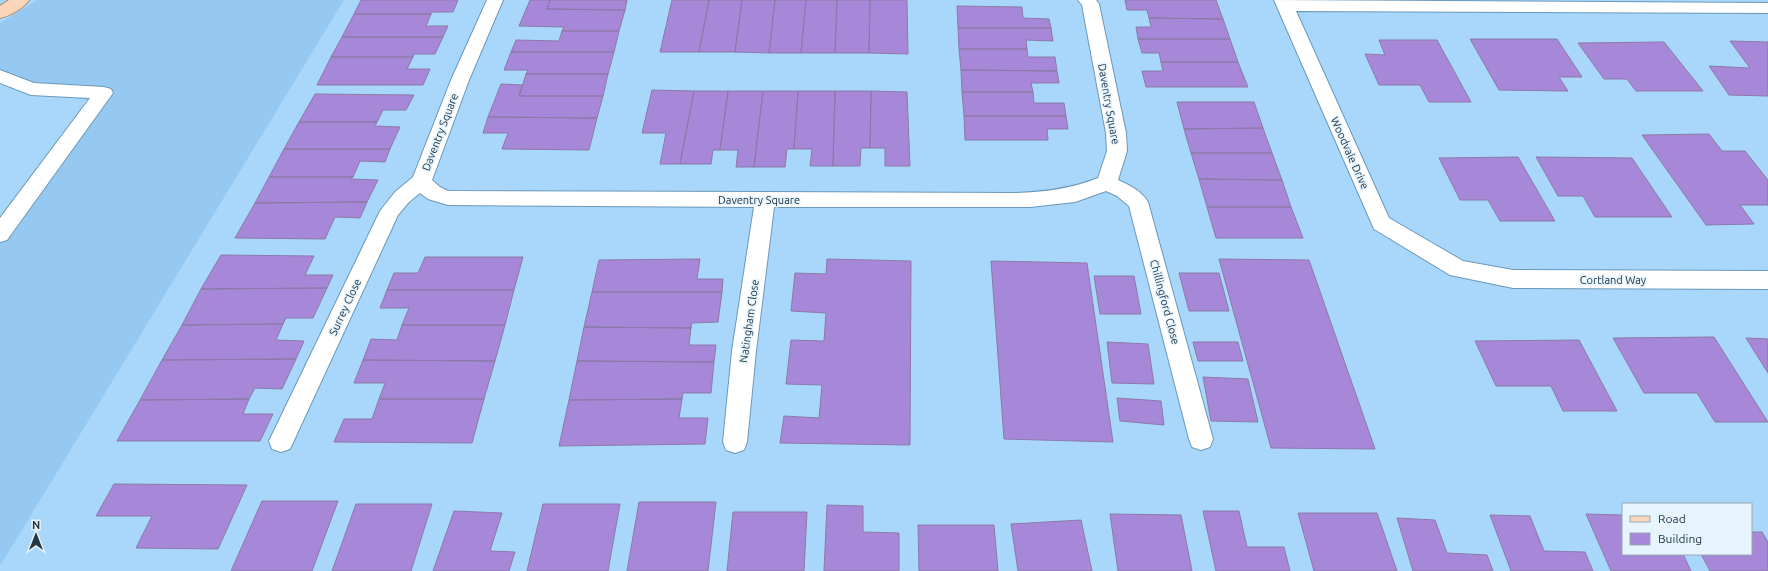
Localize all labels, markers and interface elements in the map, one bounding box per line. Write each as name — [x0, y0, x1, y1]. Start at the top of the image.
street label: Daventry Square — [1096, 63, 1122, 145]
street label: Daventry Square — [420, 92, 460, 172]
street label: Woodvale Drive — [1329, 115, 1371, 191]
street label: Daventry Square — [718, 194, 800, 206]
street label: Chillingford Close — [1148, 258, 1182, 346]
street label: Cortland Way — [1580, 274, 1647, 286]
street label: Surrey Close — [327, 277, 363, 337]
street label: Natingham Close — [737, 279, 761, 363]
legend — [1622, 503, 1752, 555]
text: Road — [1658, 512, 1686, 525]
north arrow — [16, 515, 56, 555]
text: N — [32, 519, 40, 531]
text: Building — [1658, 532, 1702, 545]

